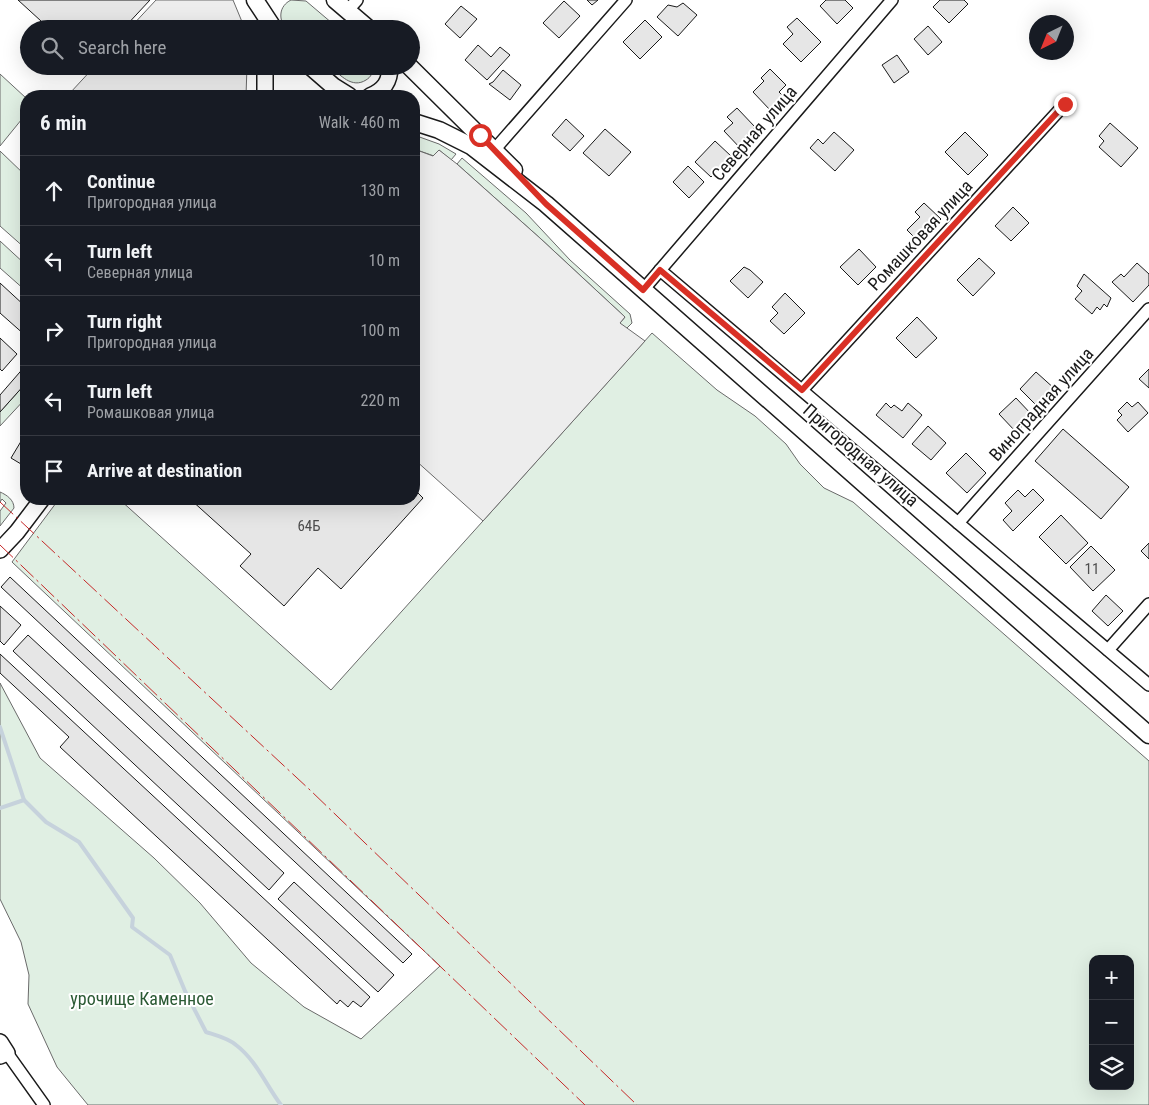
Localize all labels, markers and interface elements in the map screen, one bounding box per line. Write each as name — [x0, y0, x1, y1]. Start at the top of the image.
north arrow — [1029, 15, 1074, 60]
search box — [20, 20, 420, 75]
icon: search — [38, 34, 66, 62]
text: Search here — [78, 36, 166, 59]
street label: Северная улица — [707, 81, 801, 185]
route end — [1054, 93, 1077, 116]
text: 6 min — [40, 111, 87, 135]
text: Walk · 460 m — [319, 113, 400, 132]
route start — [469, 124, 492, 147]
text: Continue — [87, 170, 155, 193]
street label: Ромашковая улица — [863, 175, 977, 295]
icon: ahead — [40, 177, 68, 205]
text: 130 m — [361, 181, 400, 200]
text: Пригородная улица — [87, 193, 217, 212]
text: Turn left — [87, 240, 152, 263]
icon: left — [40, 247, 68, 275]
text: 10 m — [368, 251, 400, 270]
text: Северная улица — [87, 263, 193, 282]
text: Turn right — [87, 310, 162, 333]
icon: right — [40, 317, 68, 345]
text: 100 m — [361, 321, 400, 340]
text: Пригородная улица — [87, 333, 217, 352]
street label: Виноградная улица — [985, 343, 1097, 465]
text: Turn left — [87, 380, 152, 403]
icon: left — [40, 387, 68, 415]
text: 220 m — [361, 391, 400, 410]
street label: Пригородная улица — [799, 399, 923, 511]
text: Ромашковая улица — [87, 403, 214, 422]
icon: arrive — [40, 457, 68, 485]
text: Arrive at destination — [87, 459, 242, 482]
house number: 64Б — [297, 517, 321, 535]
house number: 11 — [1085, 560, 1099, 578]
map controls — [1089, 955, 1134, 1090]
button: + — [1089, 955, 1134, 1000]
park label: урочище Каменное — [70, 988, 214, 1009]
button: − — [1089, 1000, 1134, 1045]
button: layers — [1089, 1045, 1134, 1090]

